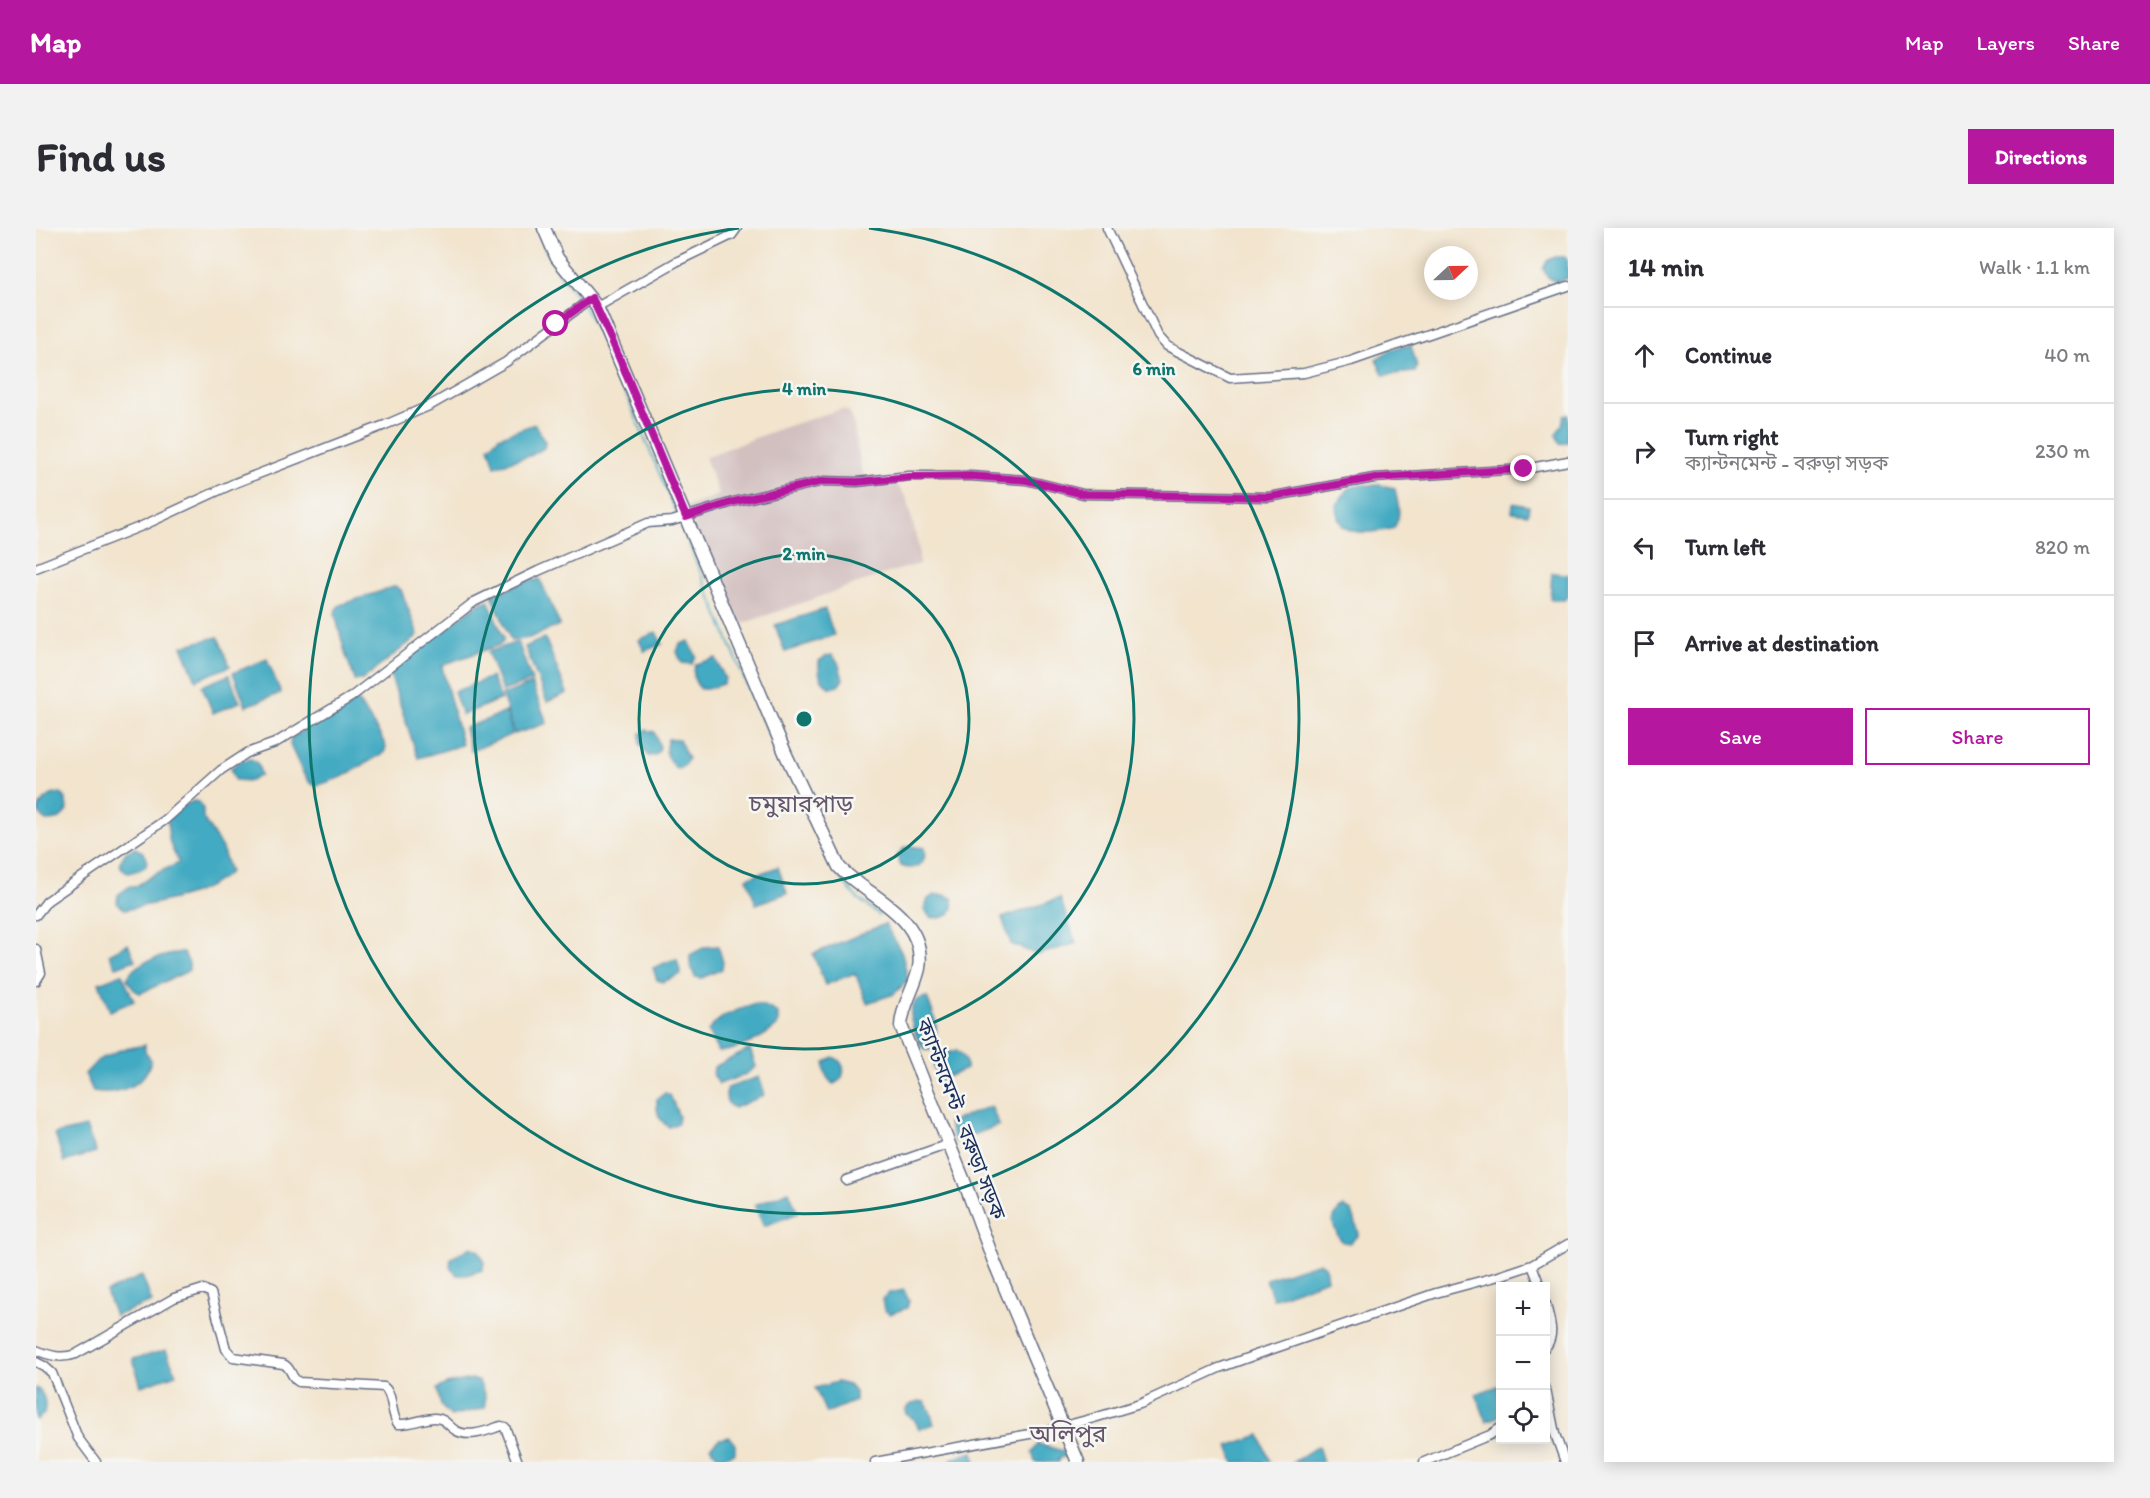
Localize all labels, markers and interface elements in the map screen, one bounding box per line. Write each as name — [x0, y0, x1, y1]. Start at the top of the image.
text: Map — [30, 25, 81, 59]
text: Map — [1905, 30, 1944, 55]
text: Layers — [1977, 30, 2035, 55]
text: Share — [2068, 30, 2120, 55]
button: Directions — [1968, 129, 2114, 184]
text: Find us — [36, 131, 166, 182]
north arrow — [1424, 246, 1478, 300]
text: 14 min — [1628, 251, 1704, 283]
text: Walk · 1.1 km — [1979, 255, 2090, 279]
route start — [542, 310, 568, 336]
icon: ahead — [1628, 339, 1661, 372]
text: Continue — [1685, 342, 1772, 369]
text: 40 m — [2044, 343, 2090, 367]
text: 6 min — [1133, 358, 1176, 380]
text: 4 min — [782, 378, 827, 400]
text: Turn right — [1685, 424, 1779, 451]
icon: right — [1628, 435, 1661, 468]
text: 230 m — [2035, 439, 2090, 463]
text: ক্যান্টনমেন্ট - বরুড়া সড়ক — [1685, 451, 1888, 475]
route end — [1510, 455, 1536, 481]
icon: left — [1628, 531, 1661, 564]
text: Turn left — [1685, 534, 1766, 561]
text: 820 m — [2035, 535, 2090, 559]
text: 2 min — [783, 543, 826, 565]
icon: arrive — [1628, 627, 1661, 660]
text: Arrive at destination — [1685, 630, 1879, 657]
button: Save — [1628, 708, 1853, 765]
button: Share — [1865, 708, 2090, 765]
centre of rings — [794, 709, 814, 729]
district label: চমুয়ারপাড় — [748, 789, 854, 818]
street label: ক্যান্টনমেন্ট - বরুড়া সড়ক — [911, 1014, 1012, 1224]
map controls — [1496, 1282, 1550, 1444]
button: + — [1496, 1282, 1550, 1336]
button: − — [1496, 1336, 1550, 1390]
button: locate — [1496, 1390, 1550, 1444]
district label: অলিপুর — [1029, 1419, 1107, 1448]

